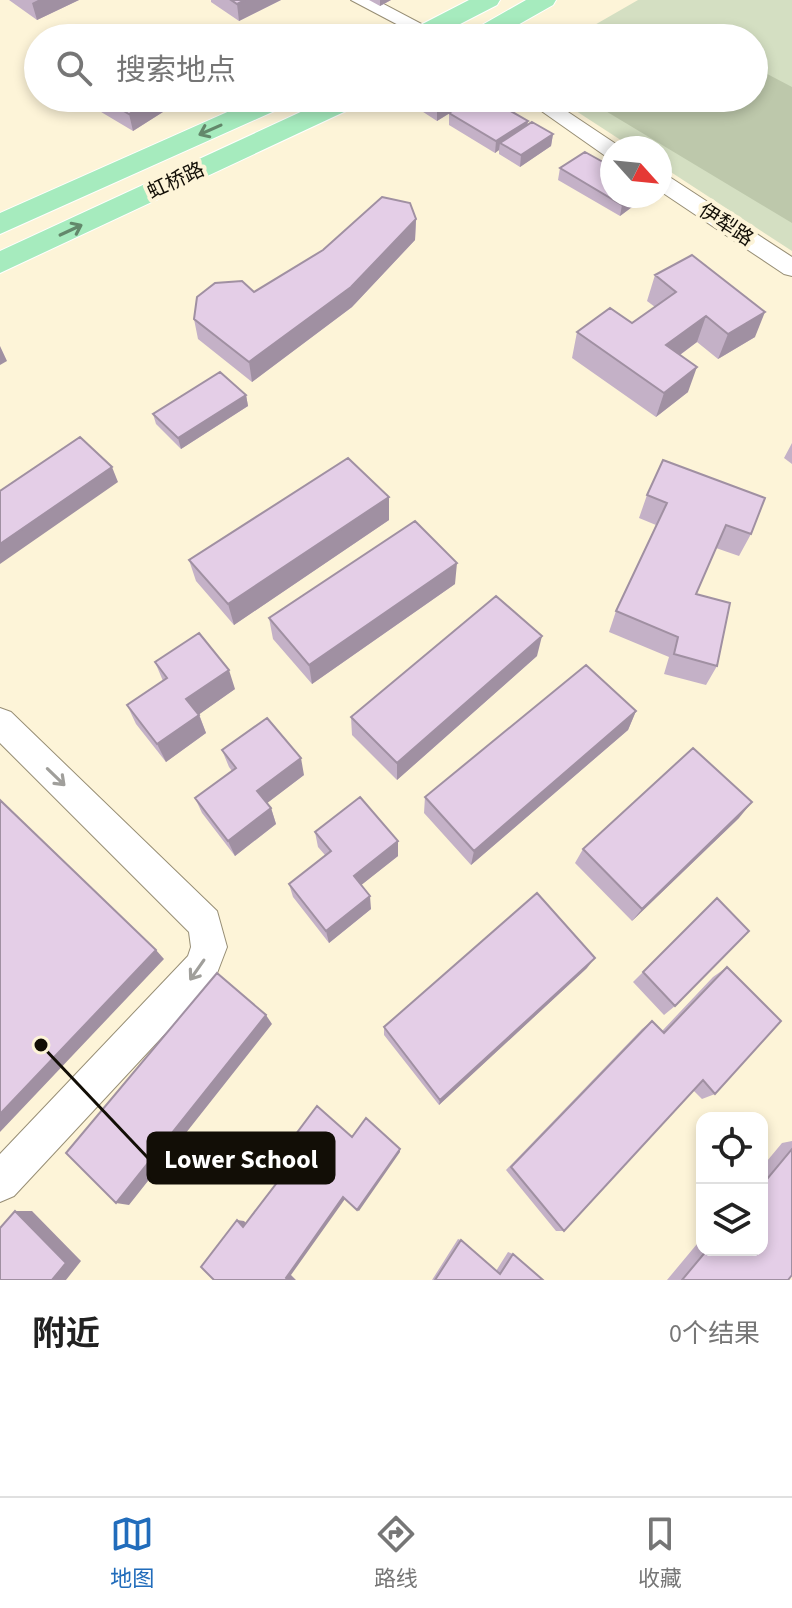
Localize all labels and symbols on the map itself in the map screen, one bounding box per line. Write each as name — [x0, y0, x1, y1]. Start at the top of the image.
one-way arrow — [198, 123, 222, 138]
north arrow — [600, 136, 672, 208]
street label: 虹桥路 — [143, 156, 209, 206]
street label: 伊犁路 — [693, 197, 759, 253]
one-way arrow — [58, 222, 82, 237]
one-way arrow — [46, 767, 65, 786]
one-way arrow — [189, 959, 206, 980]
callout: Lower School — [148, 1133, 334, 1183]
text: Lower School — [164, 1141, 319, 1178]

